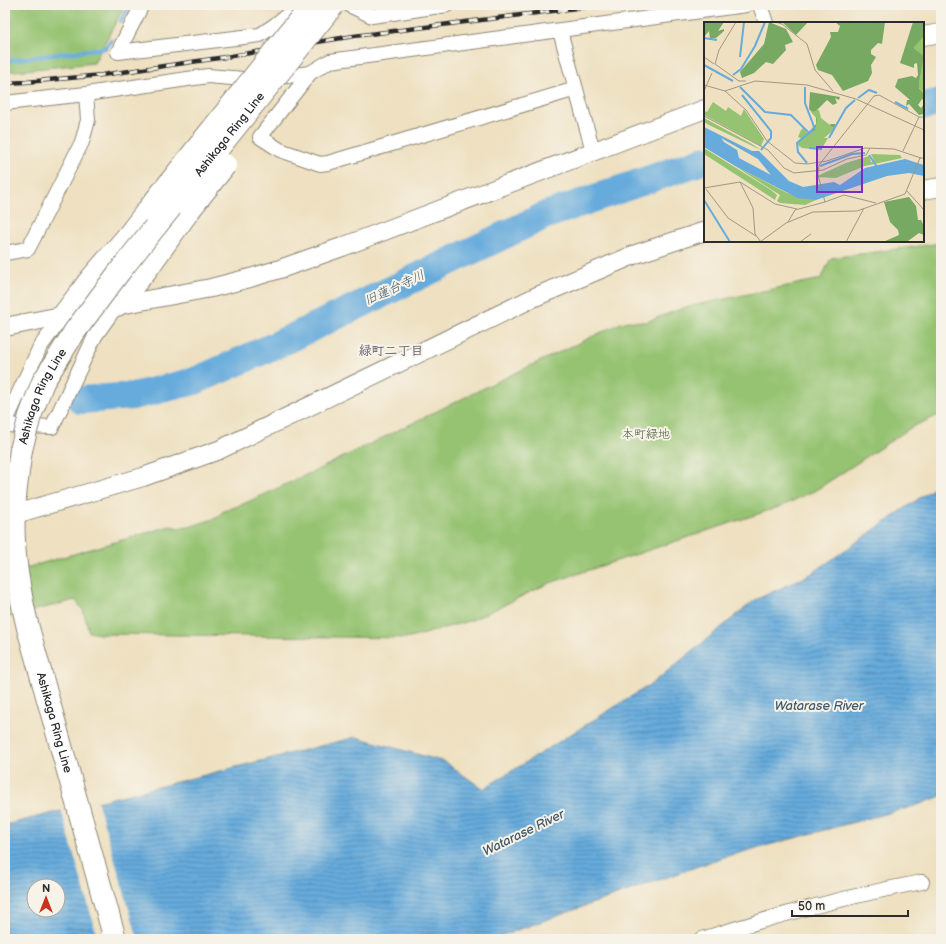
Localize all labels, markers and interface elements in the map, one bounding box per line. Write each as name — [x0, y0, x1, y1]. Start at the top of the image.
inset map — [704, 22, 924, 242]
street label: Ashikaga Ring Line — [192, 89, 268, 180]
water label: 旧蓮台寺川 — [362, 267, 427, 309]
district label: 緑町二丁目 — [358, 343, 424, 359]
street label: Ashikaga Ring Line — [16, 346, 70, 446]
park label: 本町緑地 — [622, 427, 670, 442]
street label: Ashikaga Ring Line — [33, 671, 75, 775]
water label: Watarase River — [774, 698, 865, 714]
water label: Watarase River — [480, 806, 568, 860]
north arrow — [26, 878, 66, 918]
text: N — [42, 882, 50, 895]
scale bar — [792, 892, 908, 918]
text: 50 m — [798, 899, 825, 914]

